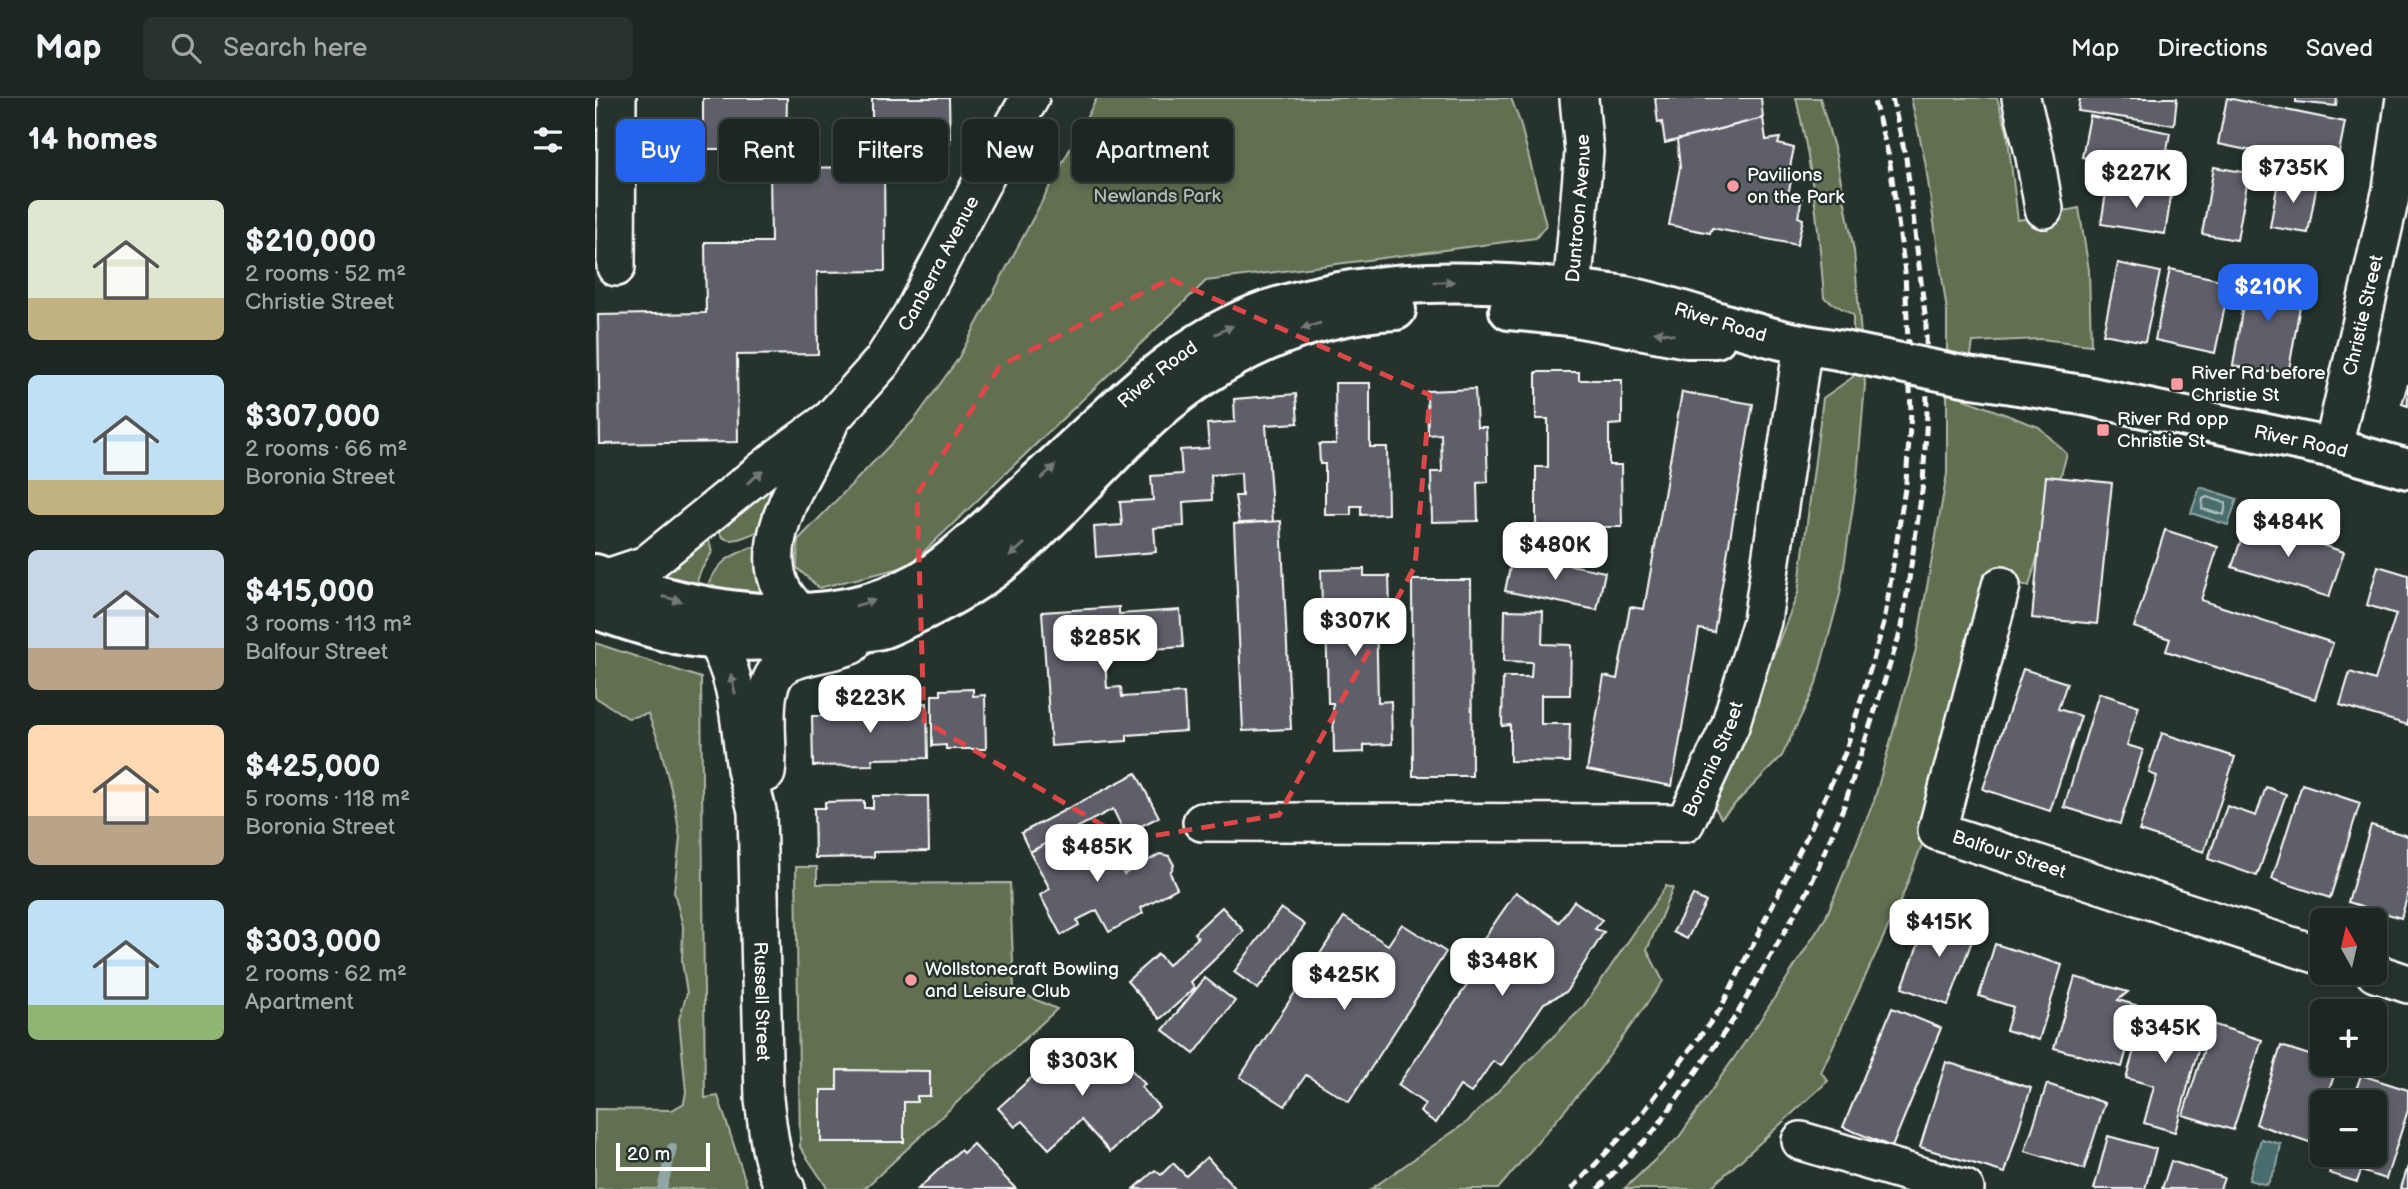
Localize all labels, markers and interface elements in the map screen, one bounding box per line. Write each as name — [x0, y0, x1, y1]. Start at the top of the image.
search box — [143, 17, 633, 80]
text: Map — [35, 28, 101, 68]
icon: search — [167, 29, 205, 67]
text: Search here — [223, 33, 367, 64]
text: Map — [2071, 34, 2119, 63]
text: Directions — [2157, 34, 2268, 63]
text: Saved — [2306, 34, 2373, 63]
chip: Buy — [616, 119, 705, 182]
chip: Rent — [719, 119, 819, 182]
chip: Filters — [833, 119, 948, 182]
chip: New — [962, 119, 1058, 182]
chip: Apartment — [1072, 119, 1233, 182]
icon: filters — [529, 121, 567, 159]
text: 14 homes — [28, 122, 157, 158]
street label: Duntroon Avenue — [1561, 133, 1596, 283]
pin: $735K — [2244, 146, 2342, 205]
pin: $227K — [2087, 150, 2185, 210]
text: $735K — [2258, 154, 2328, 182]
text: $227K — [2101, 159, 2171, 187]
place label: Pavilions on the Park — [1747, 164, 1845, 209]
marker: Pavilions on the Park — [1725, 178, 1741, 194]
park label: Newlands Park — [1093, 185, 1221, 208]
street label: Canberra Avenue — [893, 192, 984, 336]
text: $210,000 — [245, 224, 376, 260]
icon: home — [84, 228, 168, 312]
street label: Christie Street — [2338, 253, 2388, 378]
text: 2 rooms · 52 m² — [245, 260, 406, 288]
pin: $210K — [2219, 264, 2317, 324]
text: $210K — [2234, 273, 2302, 301]
one-way arrow — [1433, 277, 1455, 288]
text: Christie Street — [245, 288, 394, 316]
street label: River Road — [1671, 297, 1769, 347]
one-way arrow — [1300, 321, 1321, 331]
one-way arrow — [1214, 324, 1234, 336]
one-way arrow — [1653, 328, 1675, 339]
street label: River Road — [1113, 336, 1202, 413]
place label: River Rd before Christie St — [2191, 362, 2326, 407]
marker: River Rd before Christie St — [2169, 376, 2185, 392]
text: $307,000 — [245, 399, 380, 435]
icon: home — [84, 403, 168, 487]
place label: River Rd opp Christie St — [2117, 408, 2229, 453]
street label: River Road — [2252, 420, 2350, 463]
marker: River Rd opp Christie St — [2095, 422, 2111, 438]
text: 2 rooms · 66 m² — [245, 435, 407, 463]
text: Boronia Street — [245, 463, 395, 491]
one-way arrow — [1039, 464, 1057, 480]
one-way arrow — [745, 470, 763, 485]
pin: $484K — [2239, 500, 2337, 559]
text: $484K — [2252, 508, 2324, 536]
pin: $480K — [1506, 522, 1604, 582]
text: $480K — [1519, 531, 1591, 559]
one-way arrow — [1009, 541, 1026, 557]
text: $415,000 — [245, 574, 375, 610]
icon: home — [84, 578, 168, 662]
one-way arrow — [661, 594, 683, 605]
one-way arrow — [855, 598, 876, 608]
pin: $307K — [1306, 598, 1404, 658]
text: $307K — [1319, 607, 1391, 635]
text: 3 rooms · 113 m² — [245, 610, 412, 638]
pin: $285K — [1056, 616, 1154, 675]
text: $285K — [1069, 624, 1141, 652]
text: Balfour Street — [245, 638, 388, 666]
one-way arrow — [727, 673, 738, 695]
pin: $223K — [821, 676, 919, 735]
text: $223K — [834, 684, 906, 712]
street label: Boronia Street — [1678, 699, 1748, 821]
text: $425,000 — [245, 749, 380, 785]
icon: home — [84, 753, 168, 837]
text: 5 rooms · 118 m² — [245, 785, 410, 813]
text: Boronia Street — [245, 813, 395, 841]
pin: $485K — [1048, 824, 1146, 884]
street label: Balfour Street — [1949, 825, 2069, 884]
text: $485K — [1061, 833, 1133, 861]
pin: $415K — [1890, 900, 1988, 959]
text: $415K — [1906, 908, 1972, 936]
north arrow — [2310, 908, 2387, 985]
map controls — [2310, 908, 2387, 1167]
text: $303,000 — [245, 924, 381, 960]
icon: home — [84, 928, 168, 1012]
pin: $348K — [1453, 939, 1551, 998]
street label: Russell Street — [749, 941, 775, 1062]
text: $348K — [1466, 947, 1538, 975]
pin: $425K — [1295, 953, 1393, 1012]
place label: Wollstonecraft Bowling and Leisure Club — [925, 958, 1119, 1003]
text: 2 rooms · 62 m² — [245, 960, 407, 988]
text: $425K — [1308, 961, 1380, 989]
marker: Wollstonecraft Bowling and Leisure Club — [903, 972, 919, 988]
text: Apartment — [245, 988, 354, 1016]
button: + — [2310, 999, 2387, 1076]
pin: $345K — [2116, 1006, 2214, 1065]
text: $345K — [2129, 1014, 2201, 1042]
pin: $303K — [1033, 1038, 1131, 1098]
text: $303K — [1046, 1047, 1118, 1075]
button: − — [2310, 1090, 2387, 1167]
scale bar — [616, 1140, 711, 1172]
text: 20 m — [627, 1143, 670, 1166]

